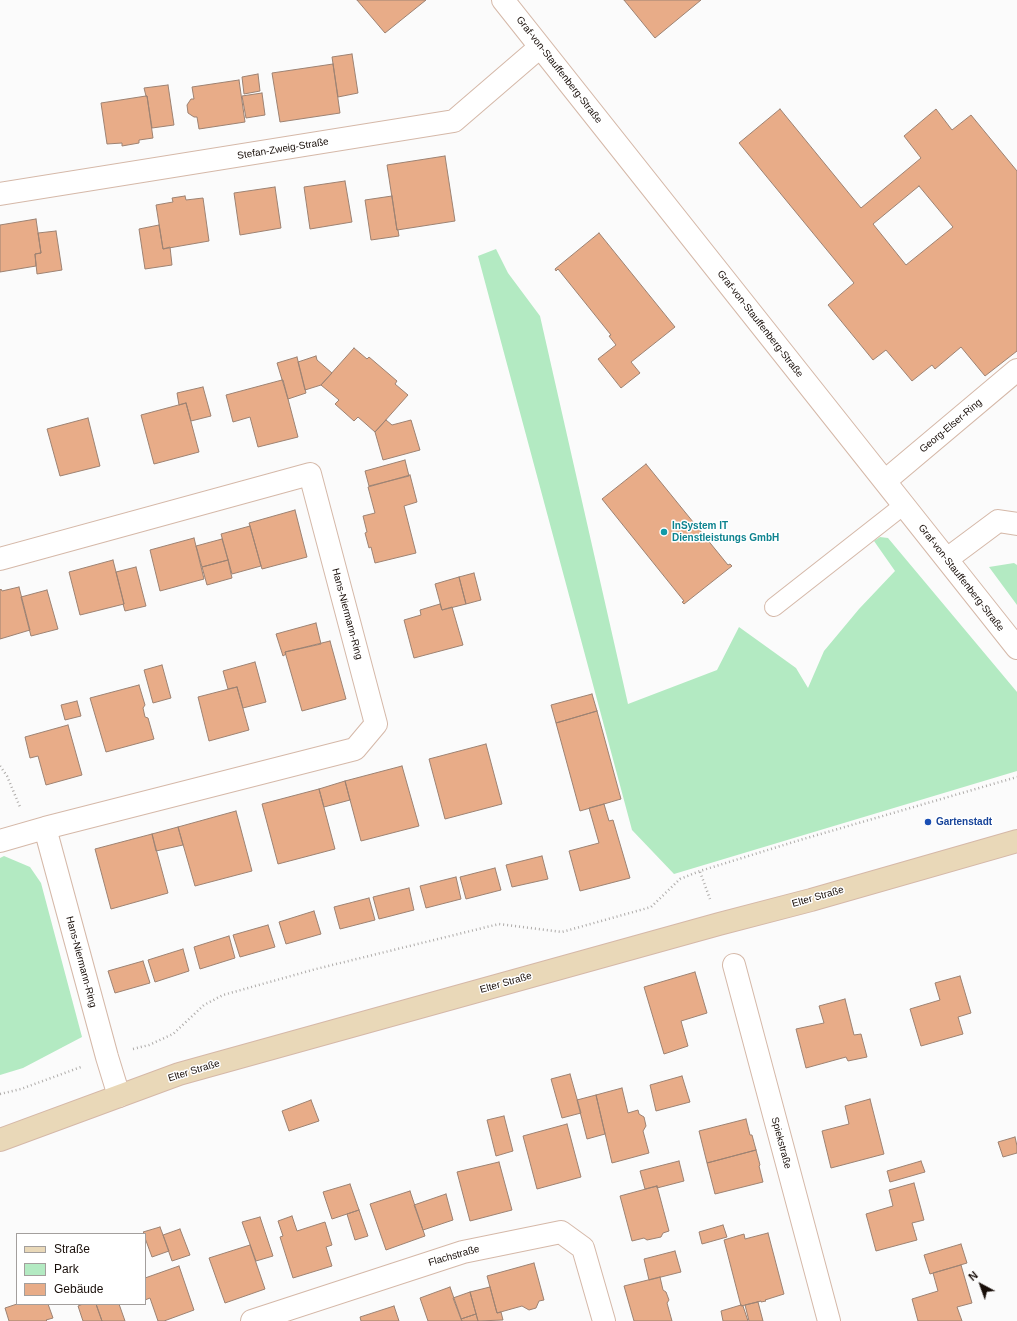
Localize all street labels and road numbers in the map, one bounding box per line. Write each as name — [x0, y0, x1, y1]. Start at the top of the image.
street label: Graf-von-Stauffenberg-Straße — [513, 14, 605, 126]
street label: Stefan-Zweig-Straße — [237, 136, 329, 162]
street label: Graf-von-Stauffenberg-Straße — [714, 268, 806, 380]
street label: Georg-Elser-Ring — [917, 396, 985, 456]
street label: Graf-von-Stauffenberg-Straße — [915, 522, 1007, 634]
street label: Hans-Niermann-Ring — [329, 567, 365, 661]
street label: Elter Straße — [791, 884, 845, 910]
street label: Hans-Niermann-Ring — [63, 915, 99, 1009]
street label: Elter Straße — [479, 970, 533, 996]
street label: Elter Straße — [167, 1057, 221, 1085]
street label: Spiekstraße — [768, 1116, 794, 1170]
street label: Flachstraße — [427, 1243, 481, 1269]

